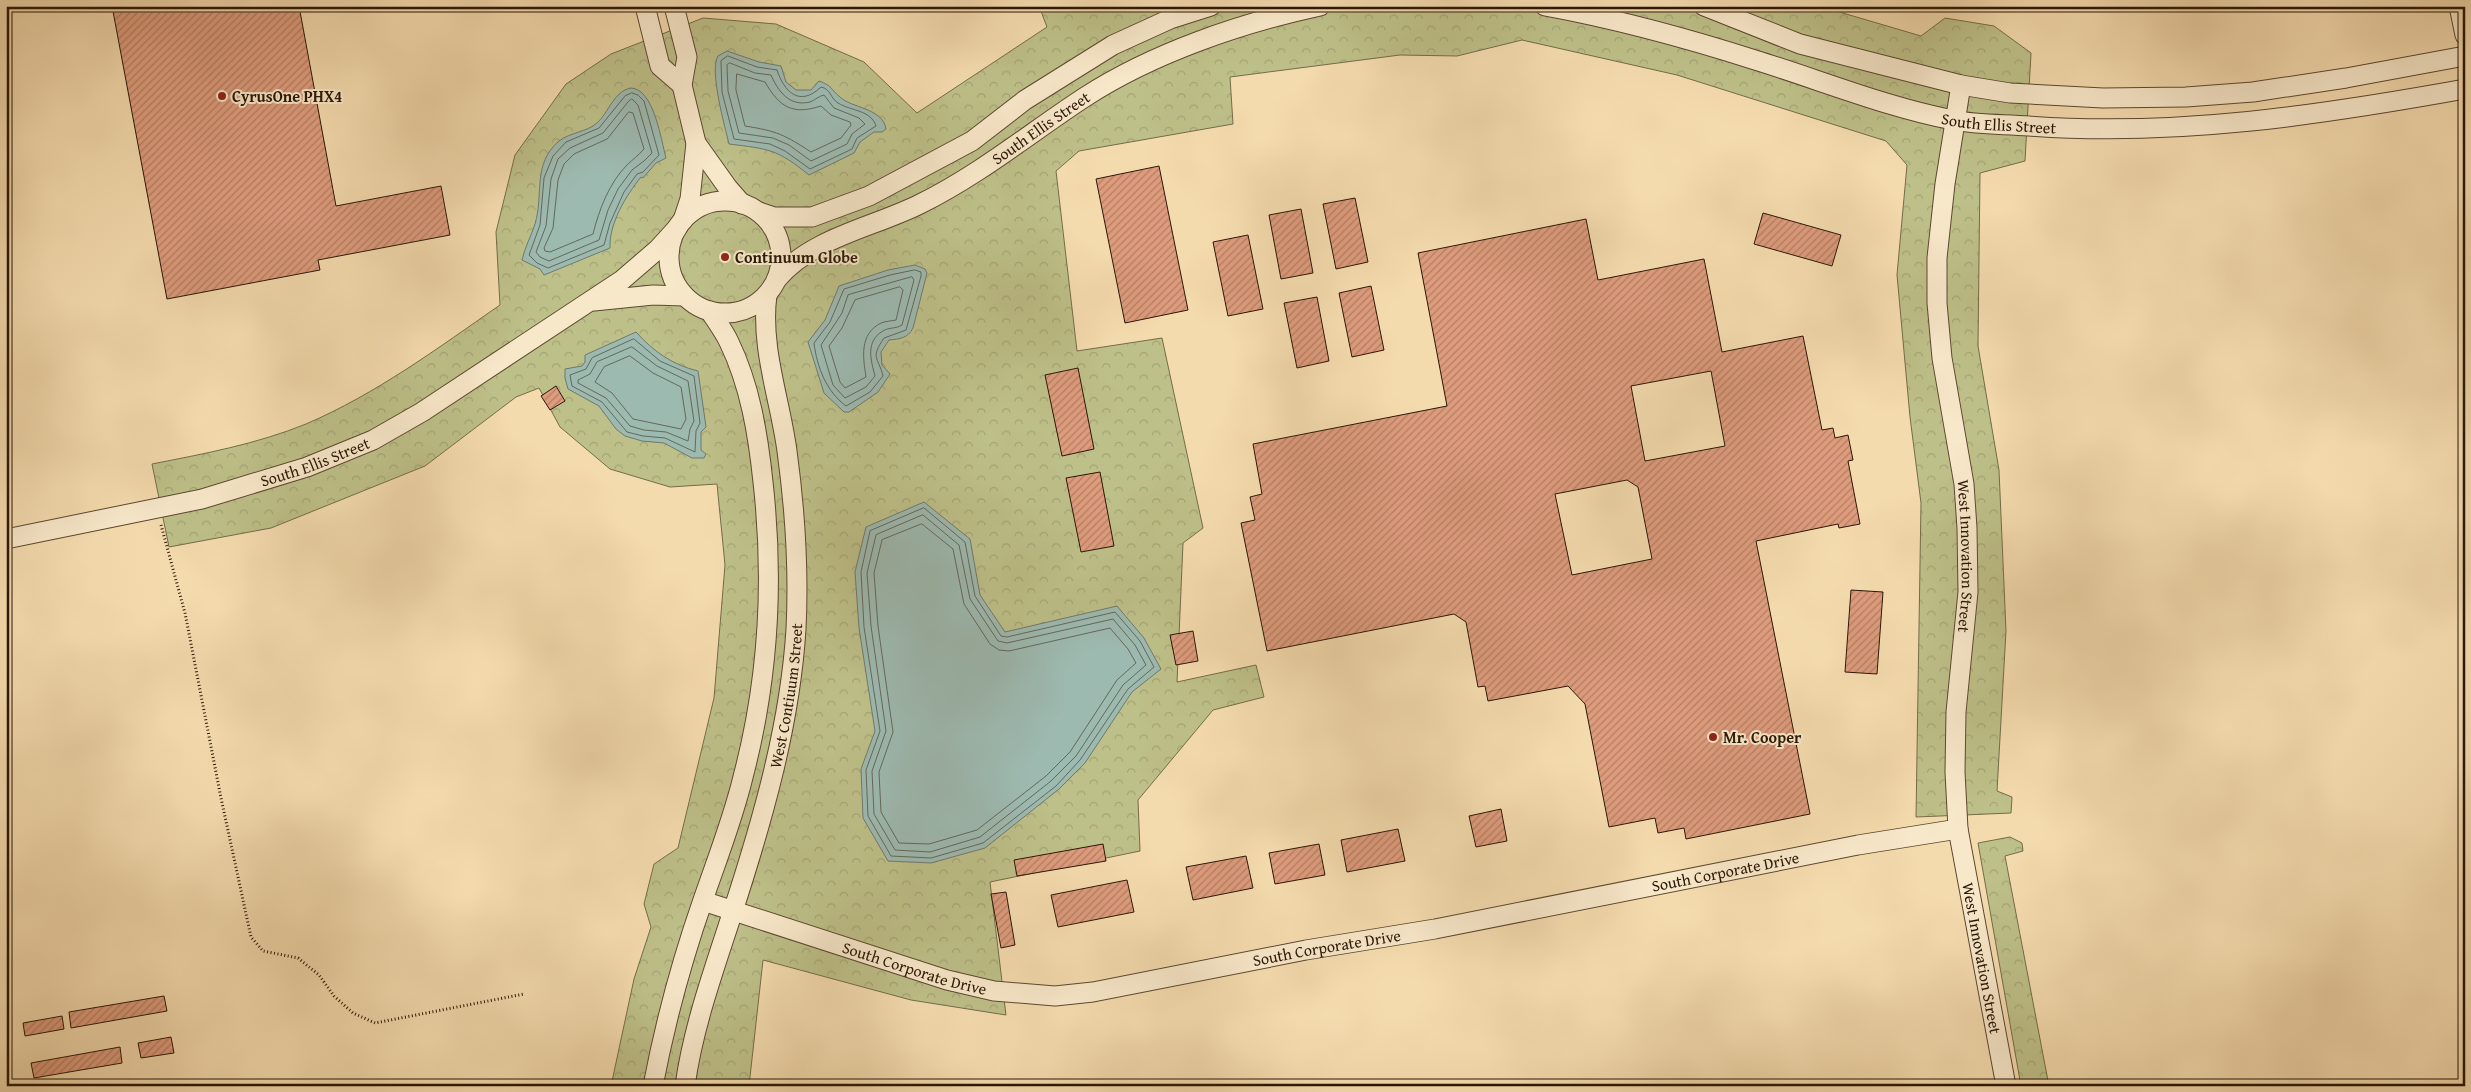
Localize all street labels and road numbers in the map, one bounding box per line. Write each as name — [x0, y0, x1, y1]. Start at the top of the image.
street label: South Ellis Street — [987, 85, 1095, 170]
street label: South Ellis Street — [1939, 106, 2057, 140]
street label: South Ellis Street — [257, 431, 374, 493]
street label: West Innovation Street — [1952, 479, 1980, 634]
street label: West Contiuum Street — [763, 622, 808, 771]
street label: South Corporate Drive — [1650, 845, 1801, 898]
street label: West Innovation Street — [1956, 881, 2008, 1036]
street label: South Corporate Drive — [1251, 923, 1402, 972]
street label: South Corporate Drive — [839, 935, 989, 1001]

